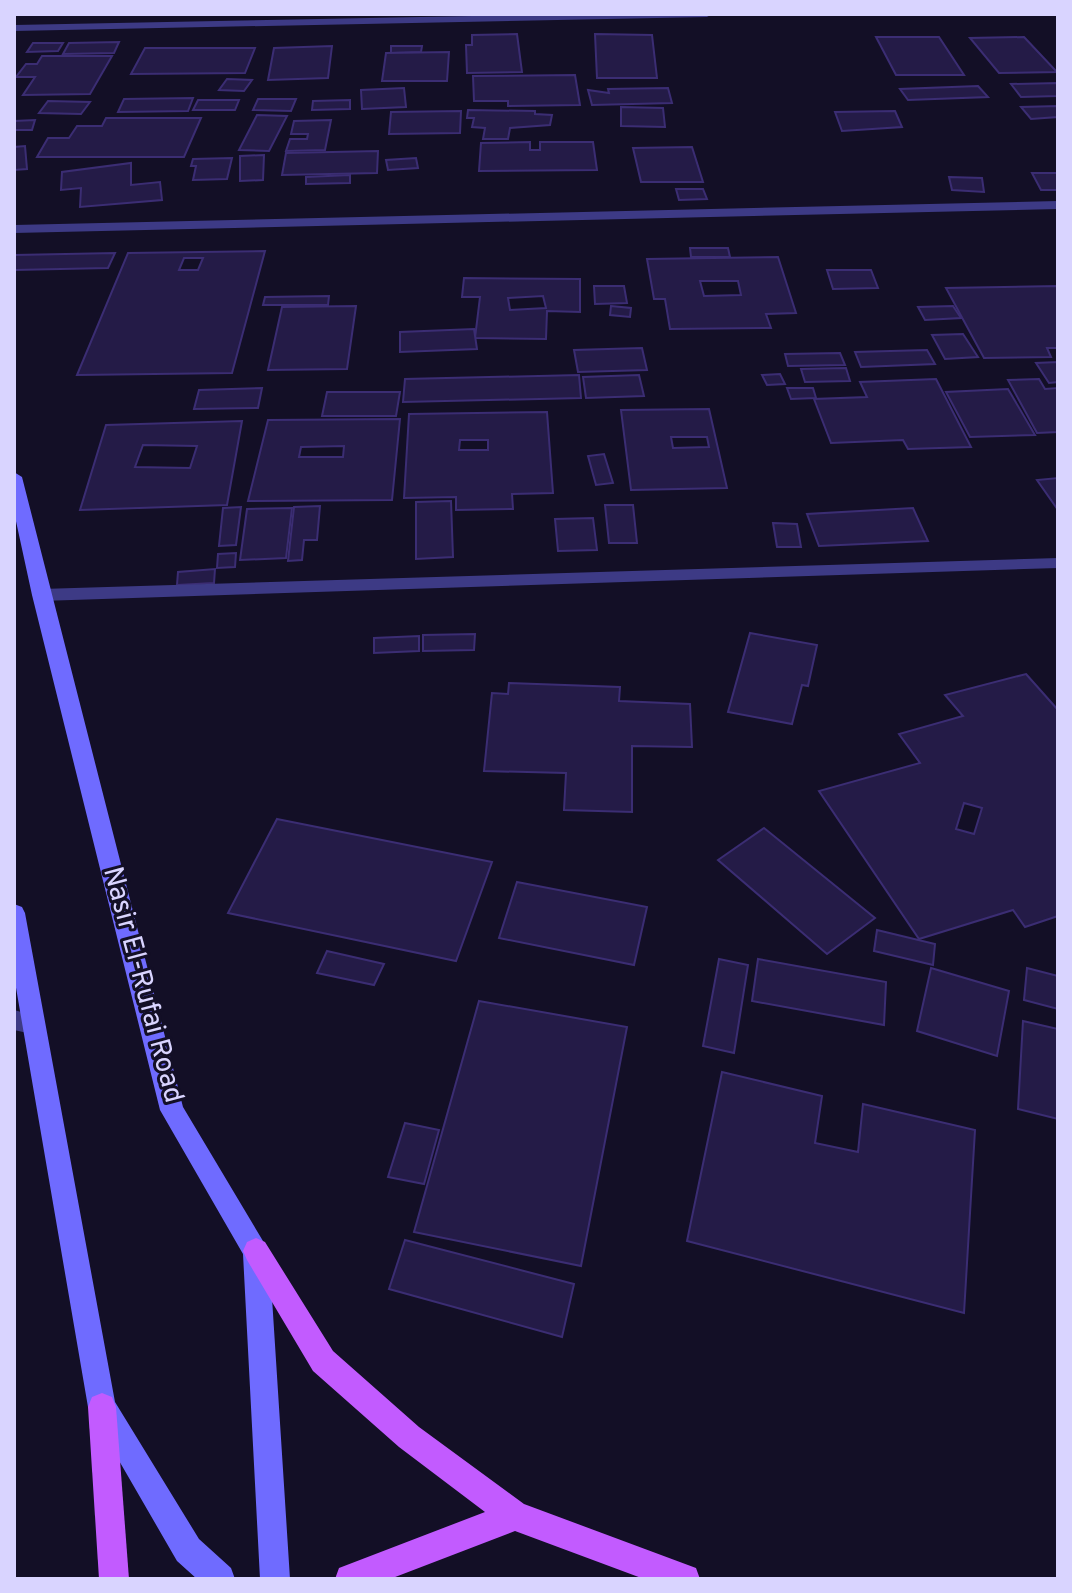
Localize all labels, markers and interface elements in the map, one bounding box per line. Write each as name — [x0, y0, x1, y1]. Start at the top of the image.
street label: Nasir El-Rufai Road — [93, 863, 191, 1107]

